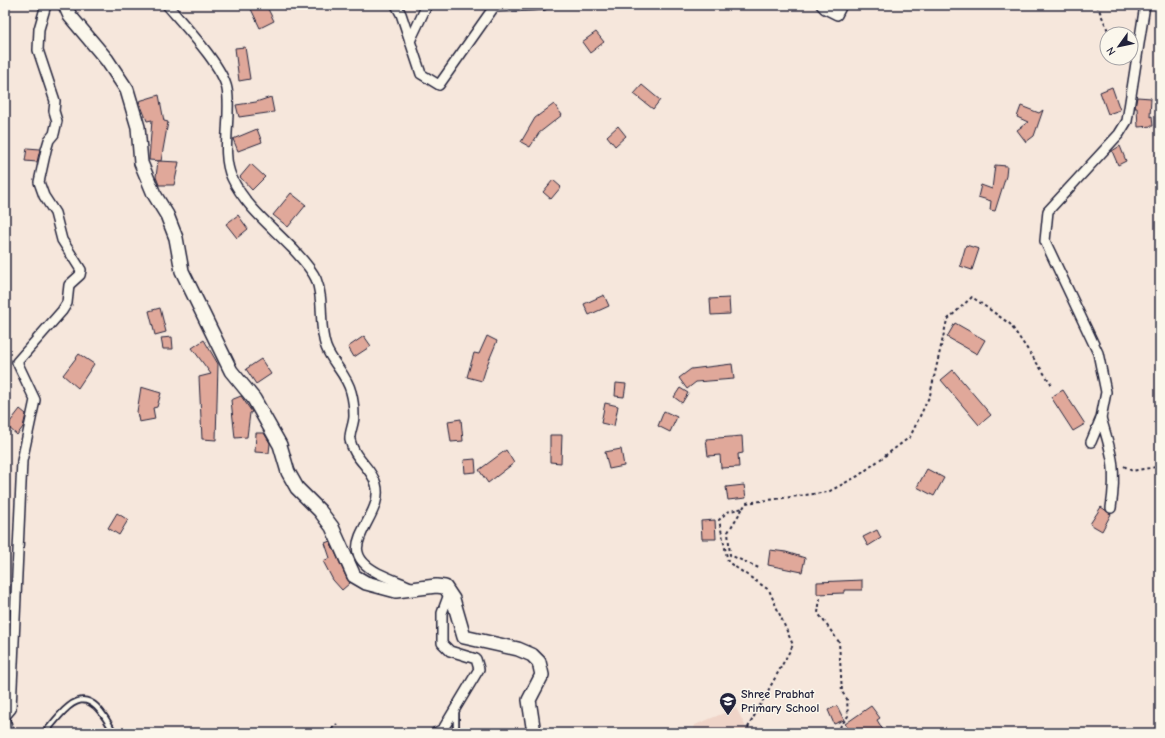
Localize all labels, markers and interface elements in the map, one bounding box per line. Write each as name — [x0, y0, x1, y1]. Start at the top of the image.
north arrow — [1099, 26, 1139, 66]
text: N — [1104, 45, 1118, 58]
place label: Shree Prabhat Primary School — [741, 687, 819, 715]
school or university icon: Shree Prabhat Primary School — [718, 691, 738, 716]

